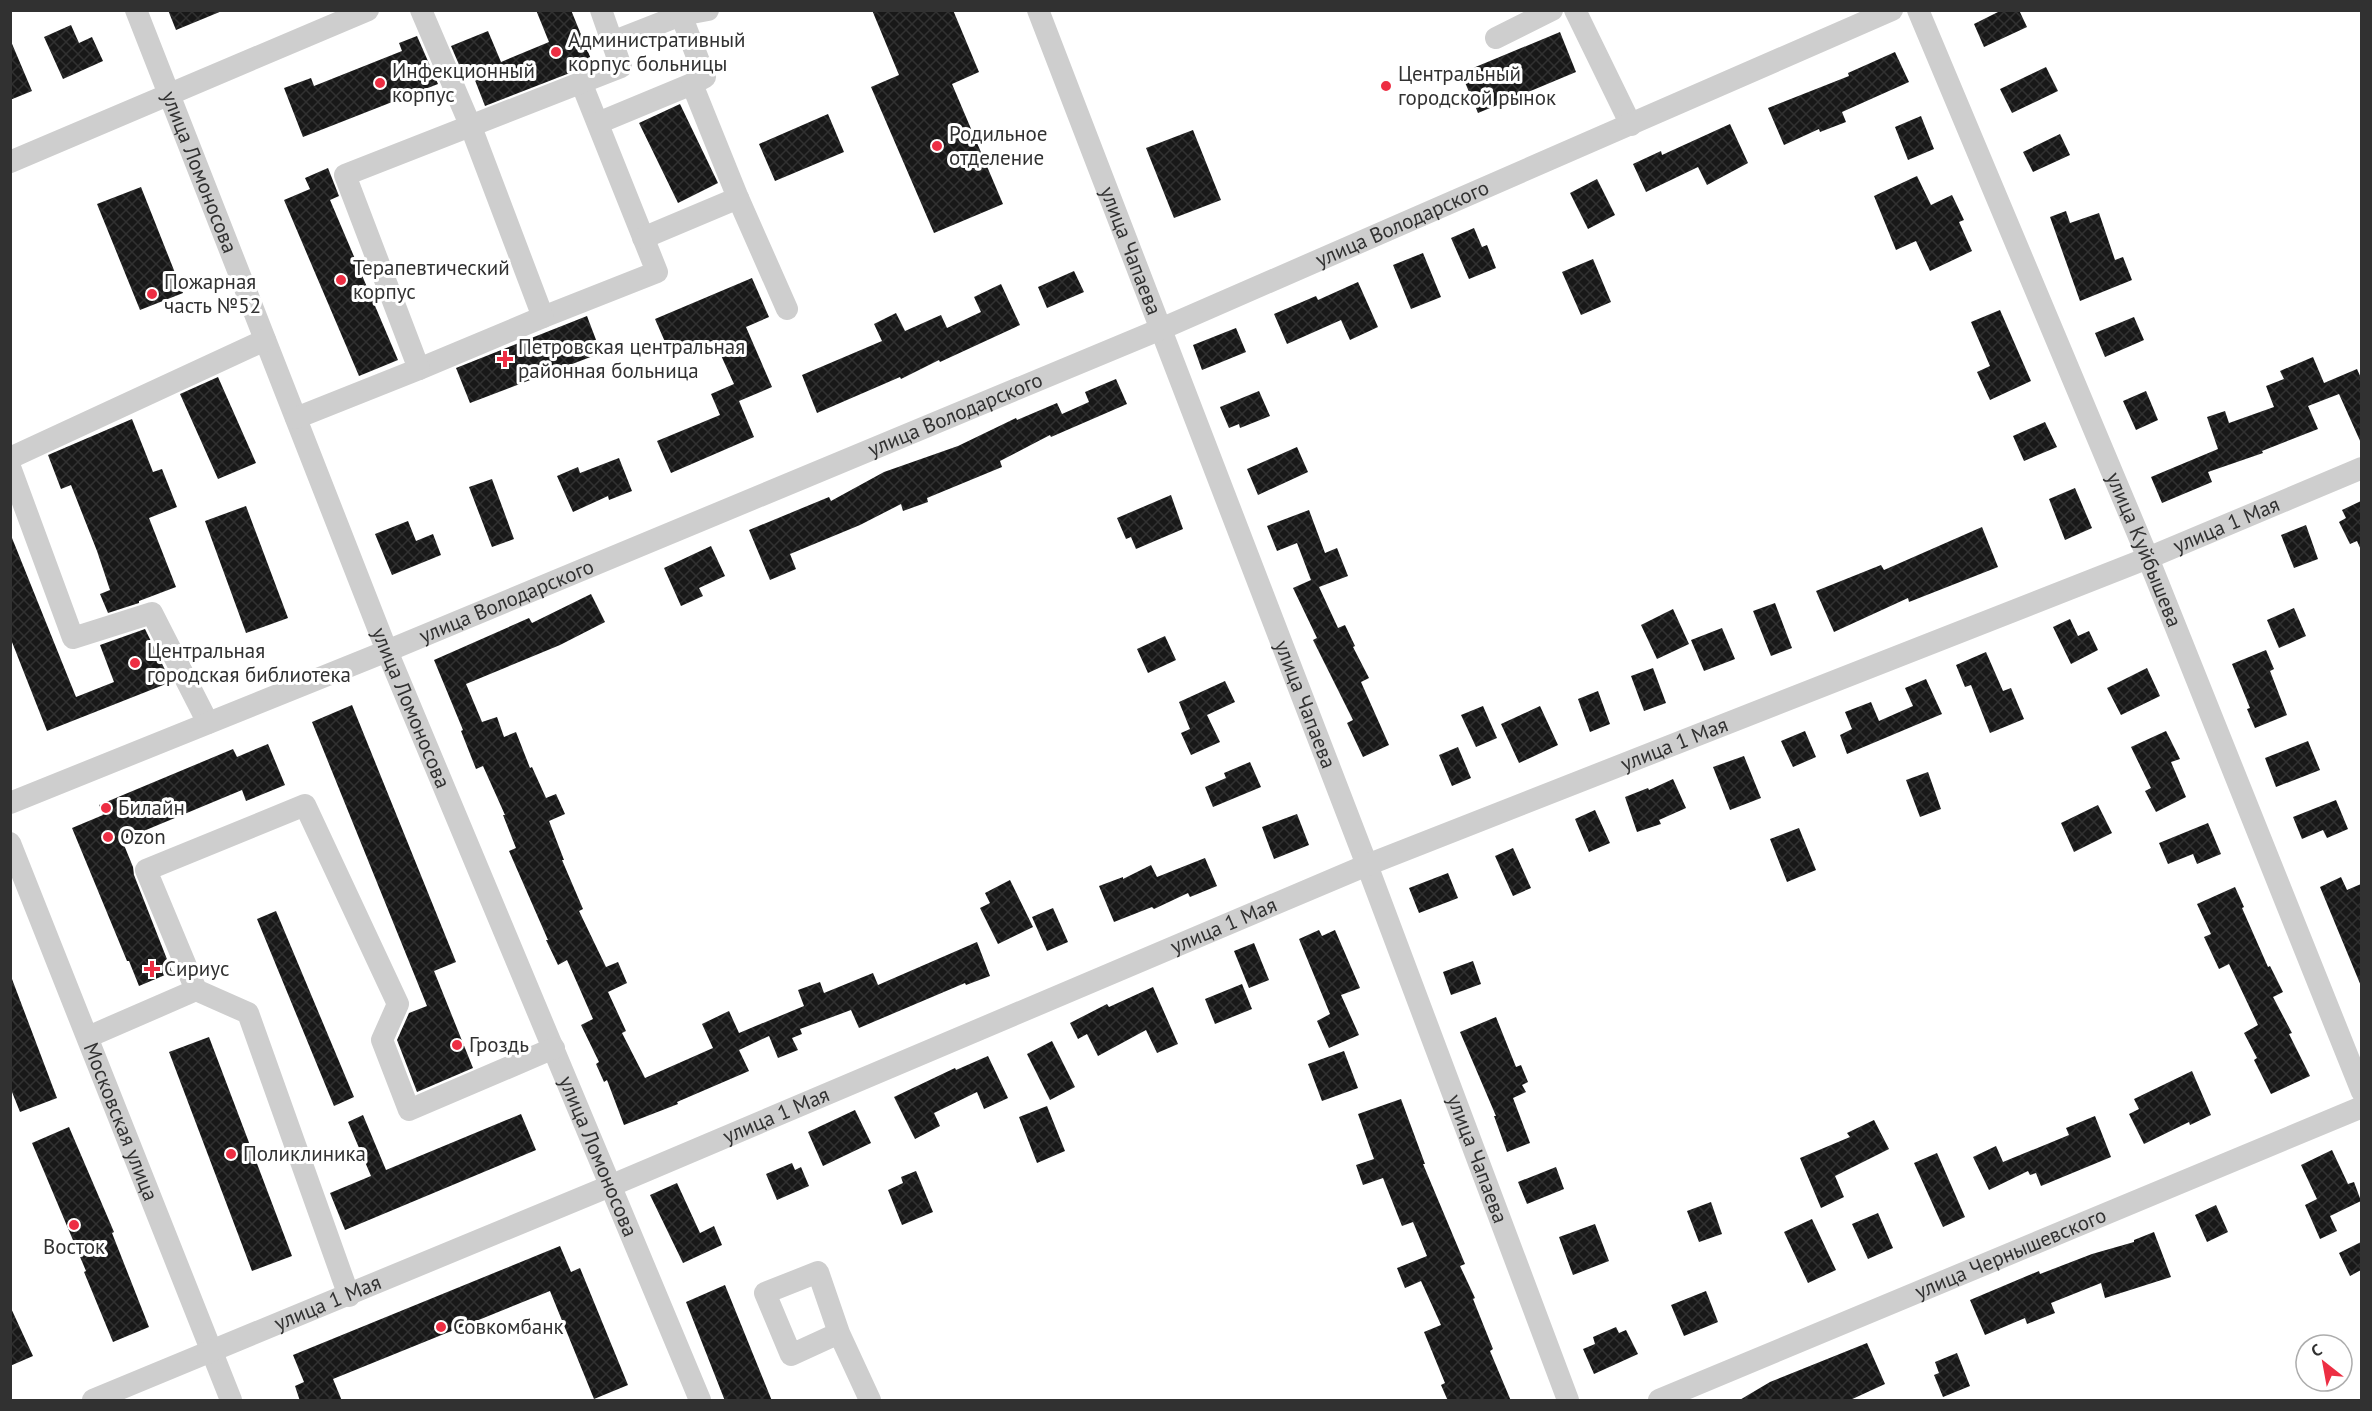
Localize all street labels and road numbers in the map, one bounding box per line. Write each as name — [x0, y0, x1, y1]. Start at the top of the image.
street label: улица Ломоносова — [156, 87, 244, 257]
street label: улица Володарского — [1311, 174, 1493, 273]
street label: улица Чапаева — [1094, 183, 1168, 319]
street label: улица Володарского — [864, 366, 1046, 462]
street label: улица Куйбышева — [2100, 468, 2188, 631]
street label: улица 1 Мая — [2169, 490, 2284, 559]
street label: улица Володарского — [415, 552, 598, 649]
street label: улица Ломоносова — [366, 623, 457, 792]
street label: улица Чапаева — [1269, 636, 1343, 772]
street label: улица 1 Мая — [1617, 710, 1732, 777]
street label: улица 1 Мая — [1166, 891, 1281, 960]
street label: Московская улица — [78, 1039, 165, 1205]
street label: улица Ломоносова — [553, 1072, 644, 1241]
street label: улица 1 Мая — [719, 1081, 833, 1150]
street label: улица Чапаева — [1441, 1090, 1514, 1227]
street label: улица Чернышевского — [1911, 1201, 2110, 1305]
street label: улица 1 Мая — [270, 1268, 385, 1337]

